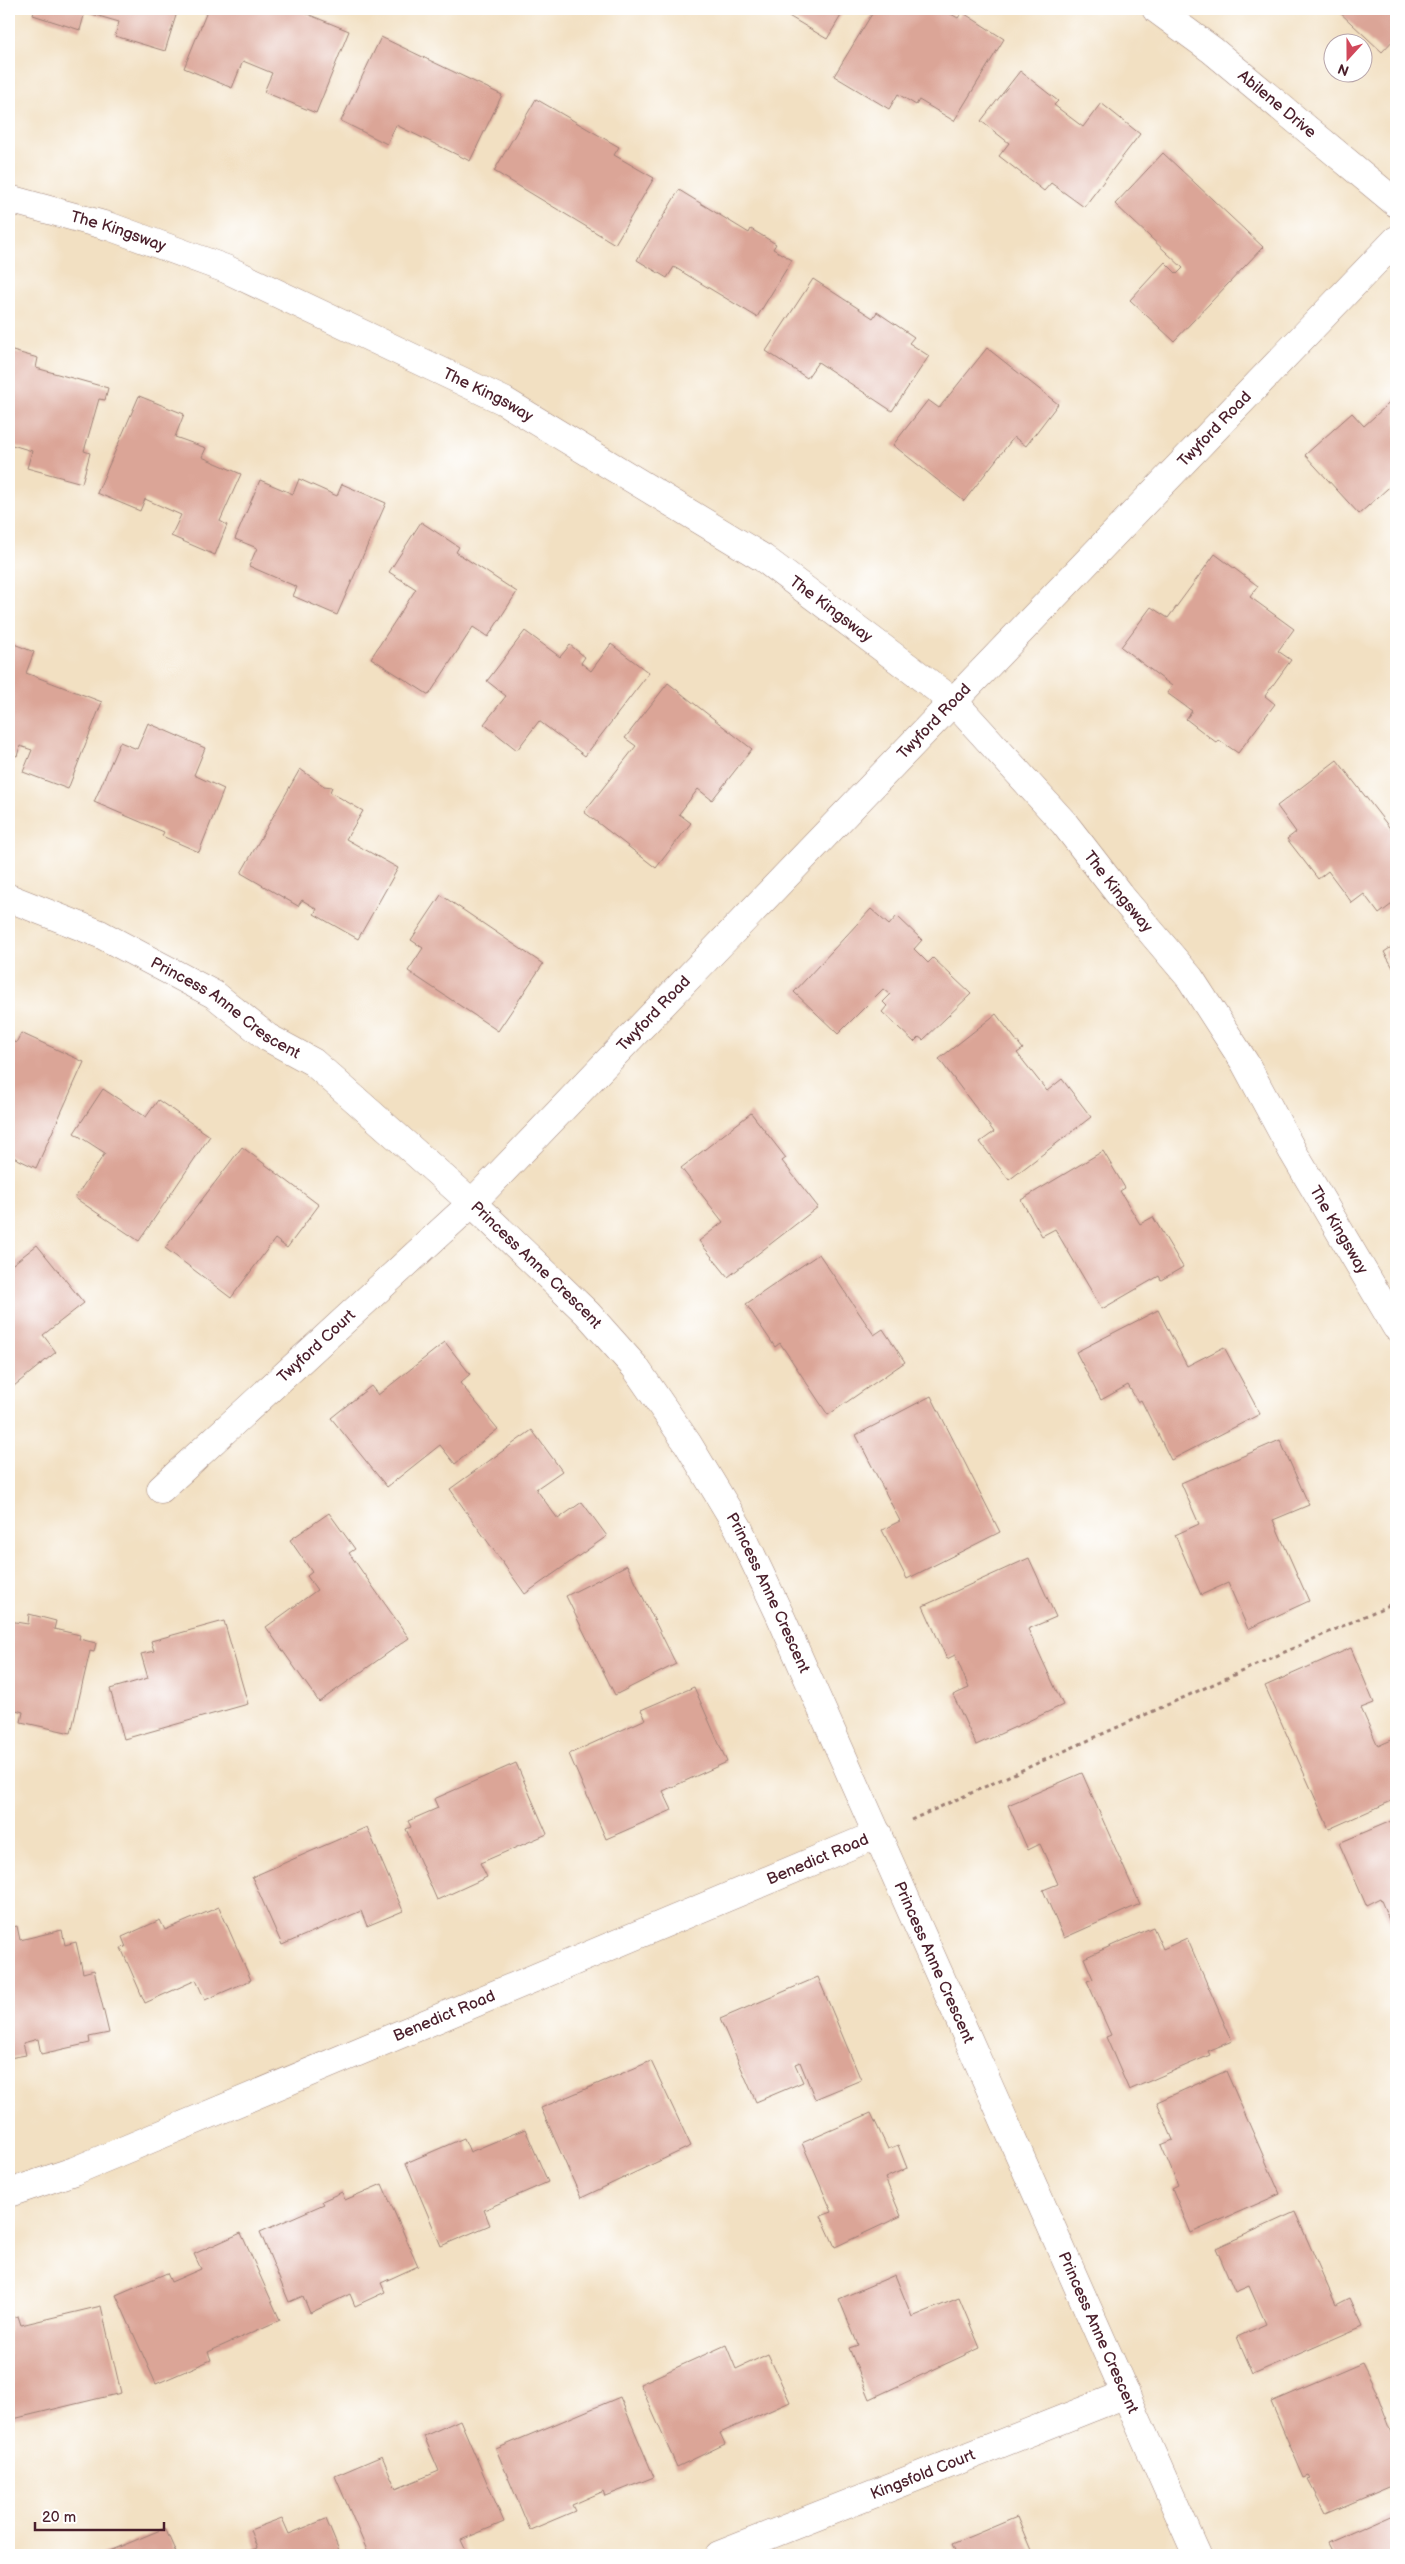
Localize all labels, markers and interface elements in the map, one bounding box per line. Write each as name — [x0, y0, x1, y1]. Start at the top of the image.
north arrow — [1322, 32, 1372, 82]
text: N — [1336, 60, 1351, 79]
street label: Abilene Drive — [1234, 66, 1320, 142]
street label: The Kingsway — [69, 207, 169, 256]
street label: The Kingsway — [440, 364, 537, 426]
street label: Twyford Road — [1174, 387, 1255, 471]
street label: The Kingsway — [786, 572, 877, 647]
street label: Twyford Road — [893, 680, 975, 763]
street label: The Kingsway — [1080, 847, 1157, 937]
street label: Princess Anne Crescent — [147, 953, 304, 1063]
street label: Twyford Road — [613, 972, 694, 1055]
street label: The Kingsway — [1305, 1182, 1372, 1278]
street label: Princess Anne Crescent — [467, 1197, 606, 1332]
street label: Twyford Court — [273, 1306, 359, 1387]
street label: Princess Anne Crescent — [722, 1509, 814, 1676]
street label: Benedict Road — [764, 1830, 871, 1889]
street label: Princess Anne Crescent — [890, 1879, 978, 2046]
street label: Benedict Road — [391, 1986, 498, 2046]
street label: Princess Anne Crescent — [1054, 2249, 1142, 2416]
street label: Kingsfold Court — [868, 2445, 978, 2504]
scale bar — [35, 2499, 164, 2531]
text: 20 m — [42, 2508, 76, 2527]

